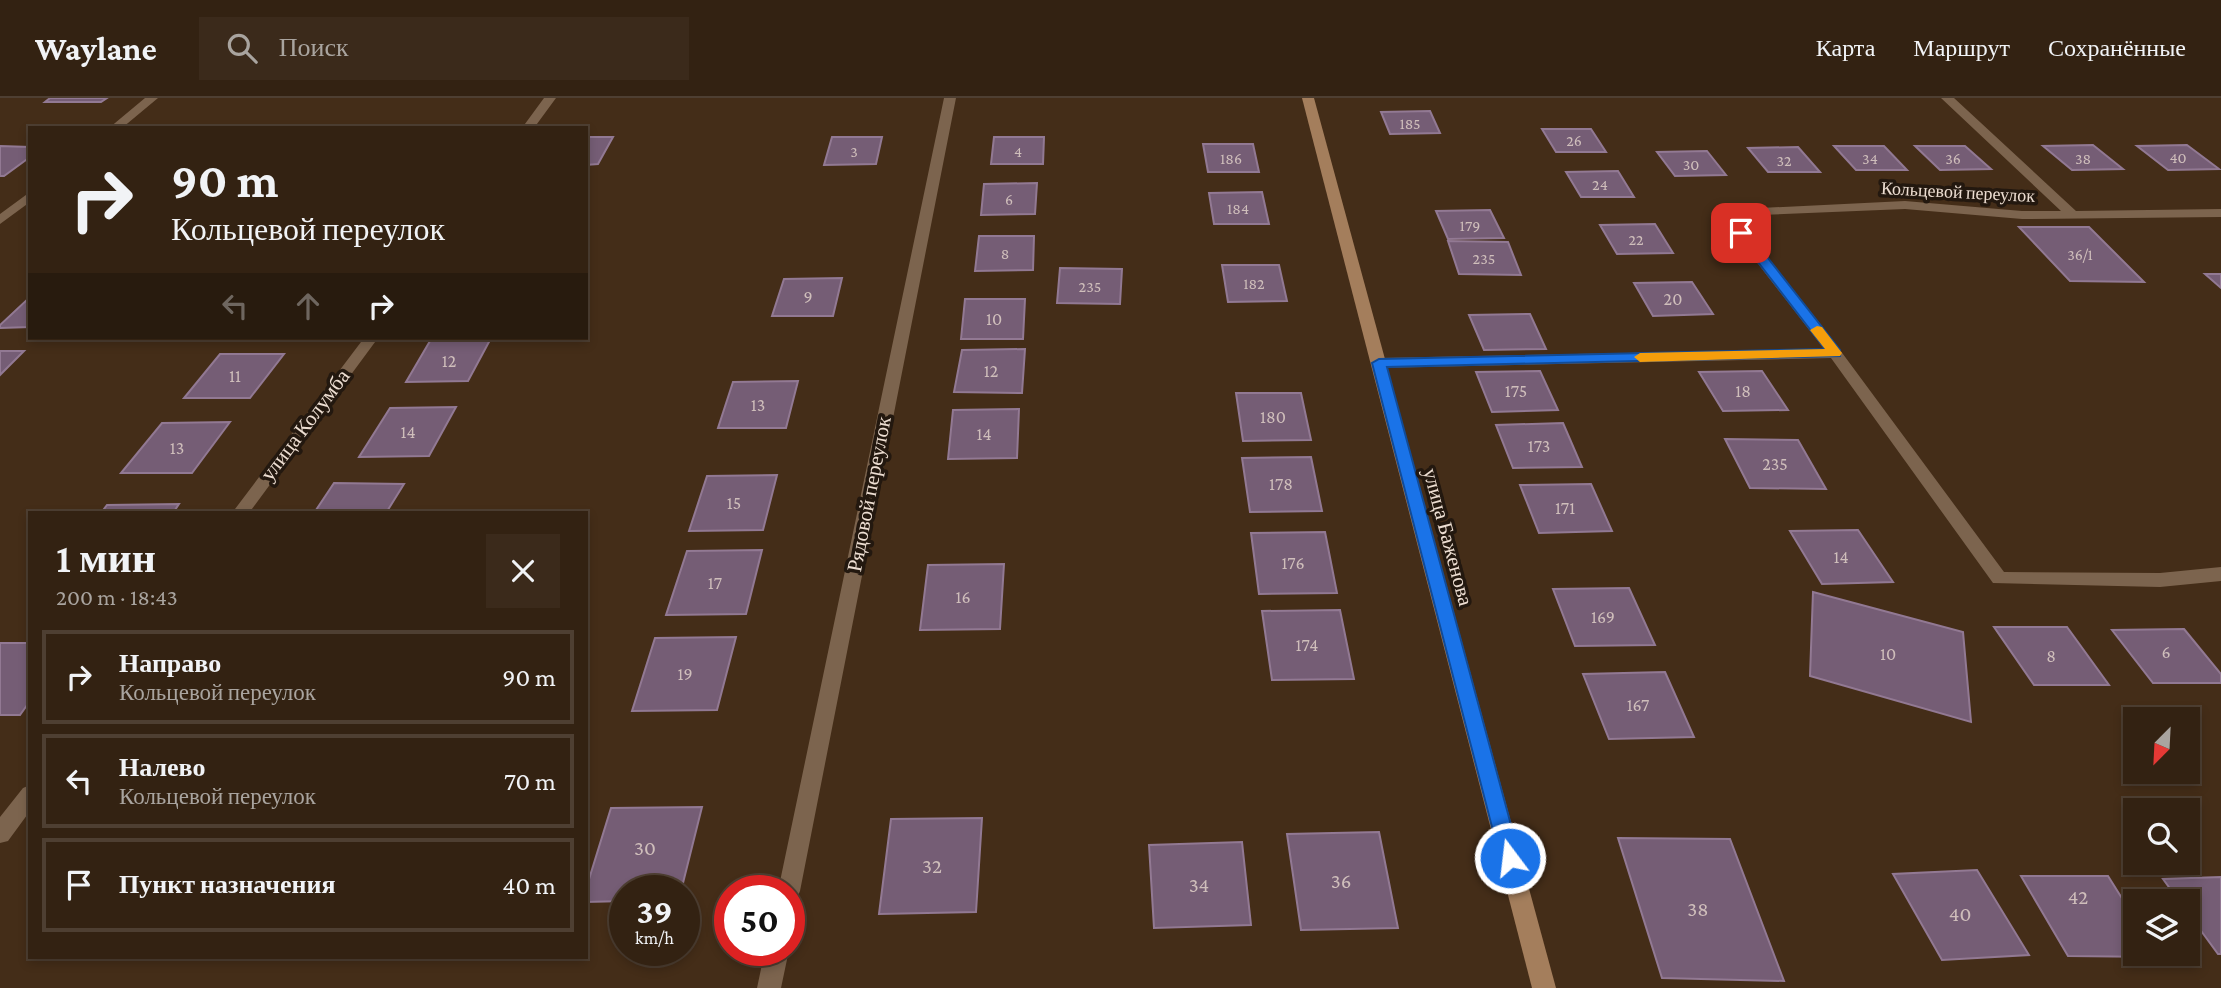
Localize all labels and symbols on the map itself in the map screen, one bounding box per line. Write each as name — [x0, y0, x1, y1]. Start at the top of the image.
house number: 185 — [1399, 115, 1421, 132]
house number: 26 — [1566, 132, 1582, 149]
house number: 3 — [850, 143, 858, 160]
house number: 4 — [1014, 143, 1022, 160]
house number: 40 — [2169, 149, 2187, 166]
house number: 186 — [1220, 150, 1242, 167]
house number: 34 — [1862, 150, 1878, 167]
house number: 36 — [1945, 150, 1961, 167]
house number: 38 — [2075, 150, 2091, 167]
house number: 32 — [1776, 152, 1792, 169]
house number: 30 — [1683, 156, 1699, 173]
house number: 24 — [1592, 176, 1608, 193]
street label: Кольцевой переулок — [1880, 178, 2036, 206]
house number: 6 — [1005, 191, 1013, 208]
house number: 184 — [1227, 200, 1249, 217]
pin — [1711, 203, 1771, 263]
house number: 179 — [1460, 217, 1480, 234]
house number: 22 — [1628, 231, 1644, 248]
house number: 8 — [1001, 245, 1009, 262]
house number: 36/1 — [2067, 246, 2093, 263]
house number: 235 — [1473, 250, 1495, 267]
house number: 182 — [1243, 275, 1265, 292]
house number: 235 — [1079, 278, 1101, 295]
house number: 9 — [803, 287, 813, 307]
house number: 20 — [1664, 289, 1682, 309]
house number: 10 — [986, 309, 1002, 329]
house number: 12 — [442, 351, 456, 371]
house number: 12 — [984, 361, 998, 381]
street label: улица Колумба — [255, 364, 355, 485]
house number: 11 — [229, 366, 241, 386]
house number: 175 — [1505, 381, 1527, 401]
house number: 18 — [1735, 381, 1751, 401]
house number: 13 — [751, 395, 765, 415]
house number: 180 — [1260, 407, 1286, 427]
street label: Рядовой переулок — [842, 413, 896, 574]
house number: 14 — [400, 422, 416, 442]
house number: 14 — [976, 424, 992, 444]
house number: 173 — [1528, 436, 1550, 456]
house number: 13 — [170, 438, 184, 458]
house number: 235 — [1762, 454, 1788, 474]
street label: улица Баженова — [1418, 466, 1478, 609]
house number: 178 — [1269, 474, 1293, 494]
house number: 15 — [727, 493, 741, 513]
house number: 171 — [1555, 498, 1575, 518]
house number: 14 — [1833, 547, 1849, 567]
house number: 176 — [1281, 553, 1305, 573]
house number: 17 — [708, 573, 722, 593]
house number: 16 — [955, 587, 971, 607]
house number: 169 — [1591, 607, 1615, 627]
house number: 174 — [1296, 635, 1318, 655]
house number: 6 — [2161, 642, 2171, 662]
house number: 10 — [1880, 644, 1896, 664]
house number: 8 — [2046, 646, 2056, 666]
house number: 19 — [677, 664, 693, 684]
house number: 167 — [1627, 695, 1649, 715]
north arrow — [2123, 707, 2200, 784]
position arrow — [1473, 821, 1547, 895]
house number: 30 — [634, 836, 656, 860]
house number: 32 — [922, 854, 942, 878]
house number: 36 — [1331, 869, 1351, 893]
house number: 34 — [1189, 873, 1209, 897]
speed limit sign: 50 — [714, 875, 805, 966]
house number: 42 — [2068, 885, 2088, 909]
house number: 38 — [1687, 897, 1709, 921]
house number: 40 — [1949, 902, 1971, 926]

